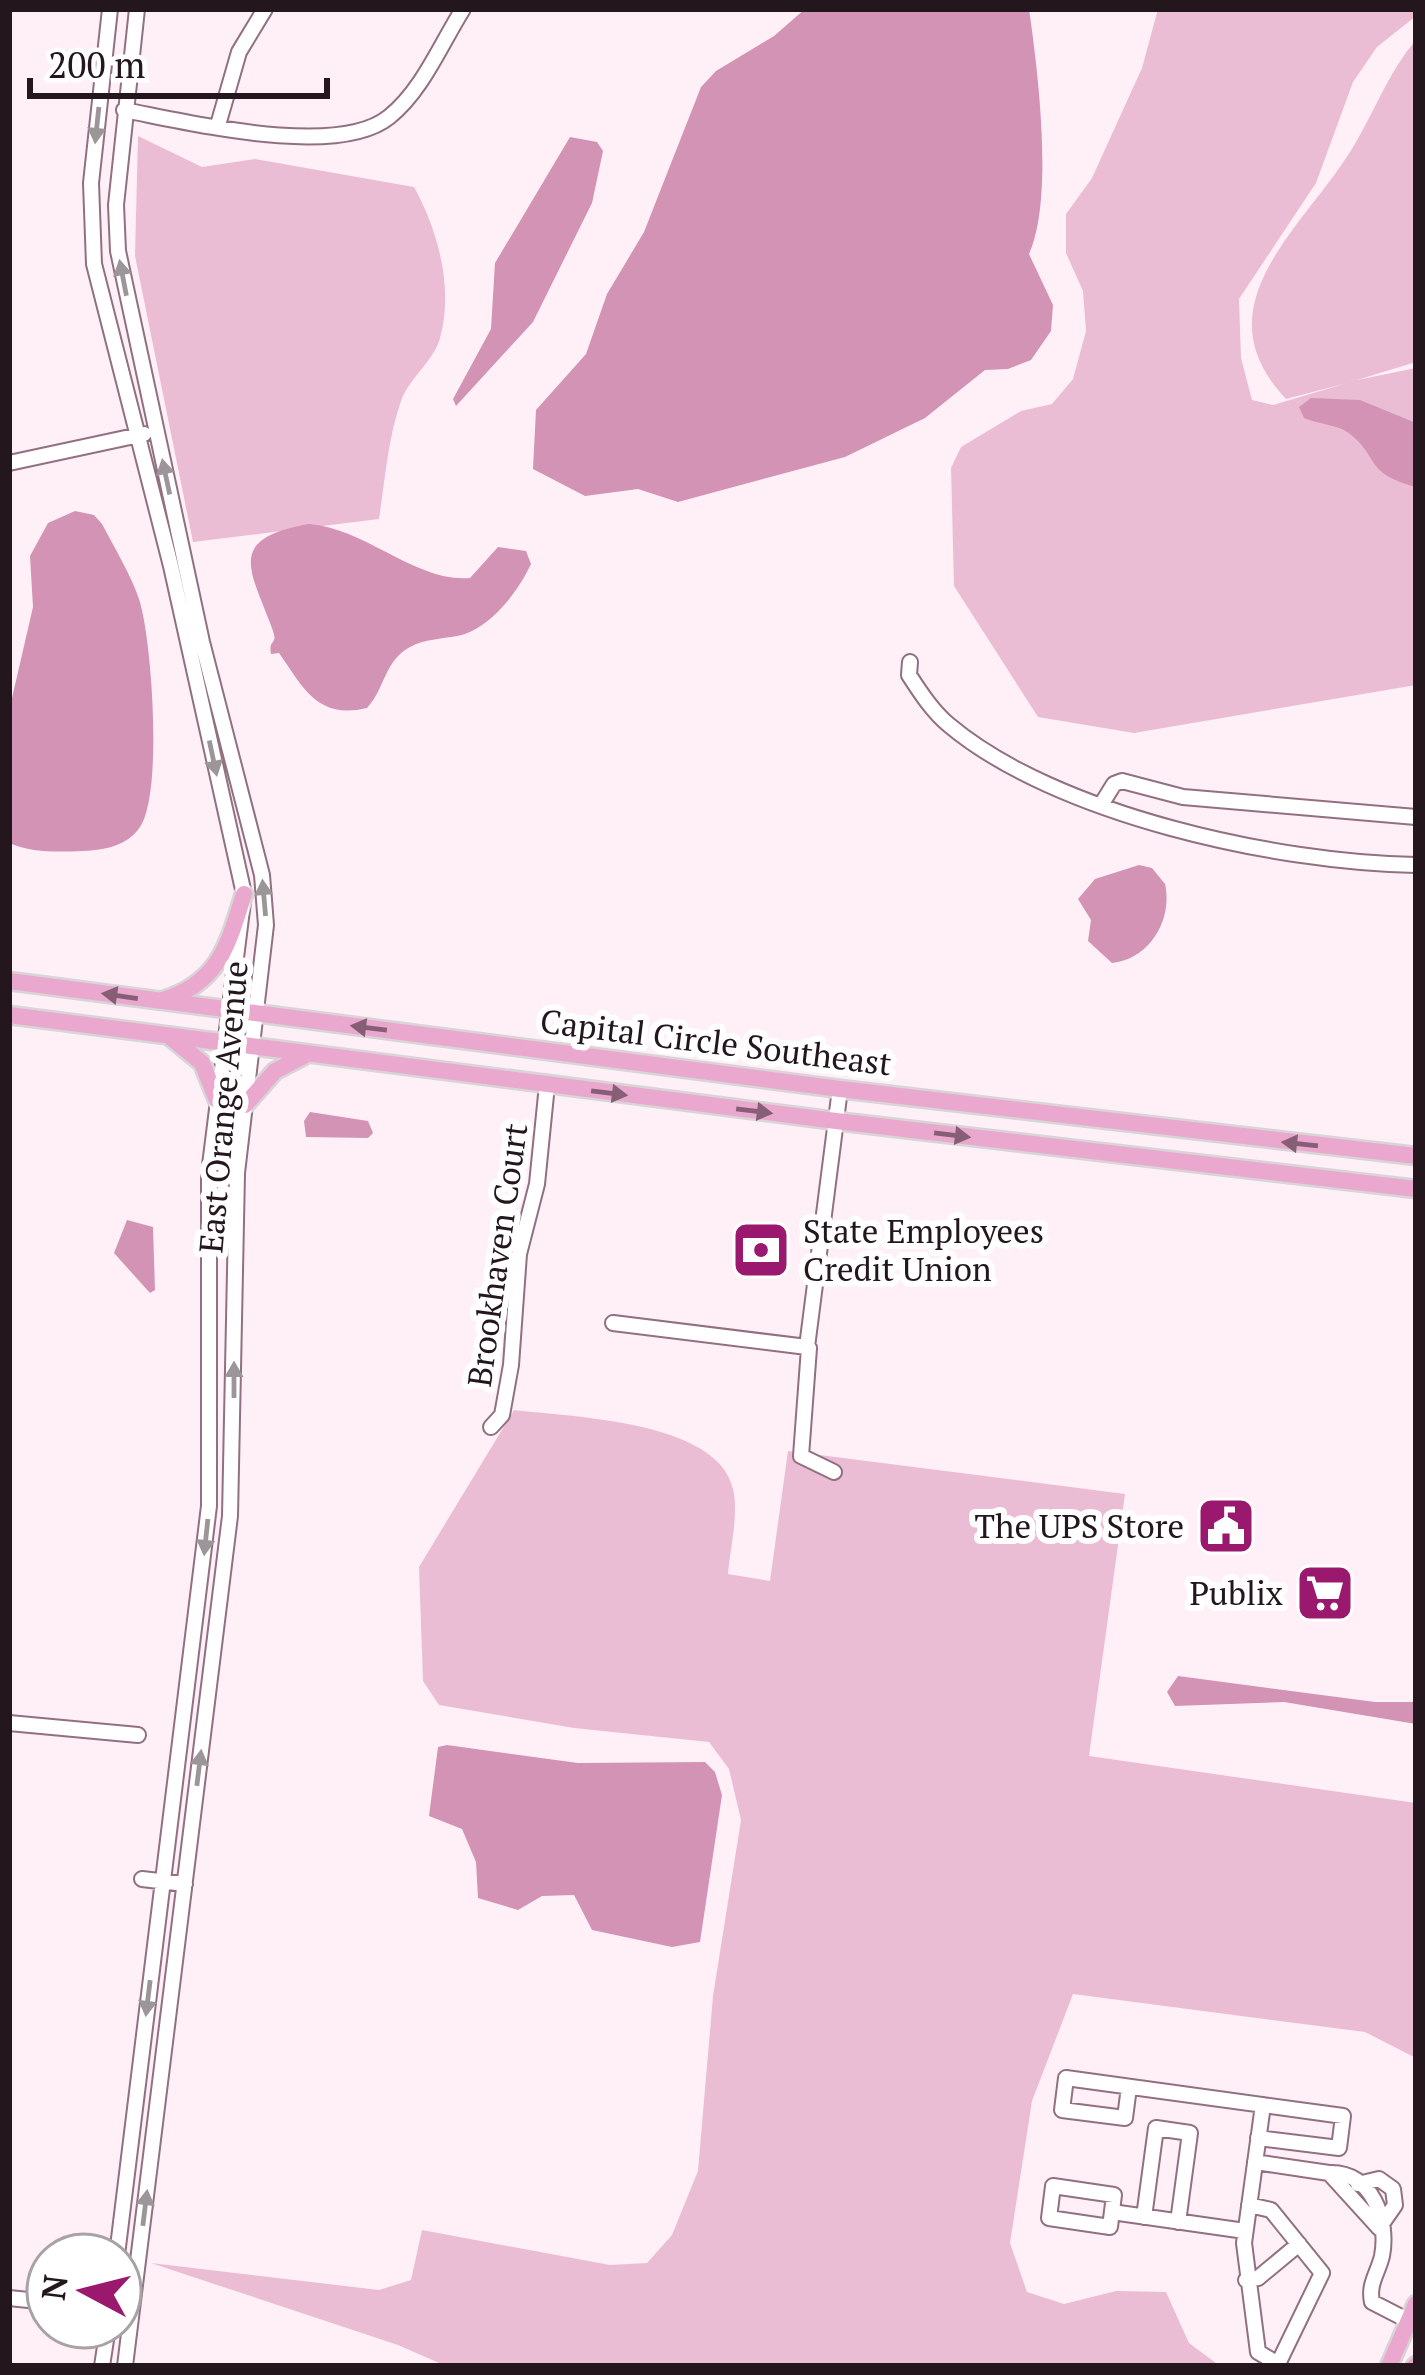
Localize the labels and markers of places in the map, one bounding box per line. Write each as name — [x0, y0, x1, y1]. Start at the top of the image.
place label: State Employees Credit Union — [803, 1209, 1044, 1290]
bank icon: State Employees Credit Union — [730, 1219, 792, 1281]
public building icon: The UPS Store — [1195, 1495, 1257, 1557]
place label: The UPS Store — [975, 1504, 1184, 1547]
supermarket icon: Publix — [1294, 1562, 1356, 1624]
place label: Publix — [1189, 1571, 1283, 1614]

